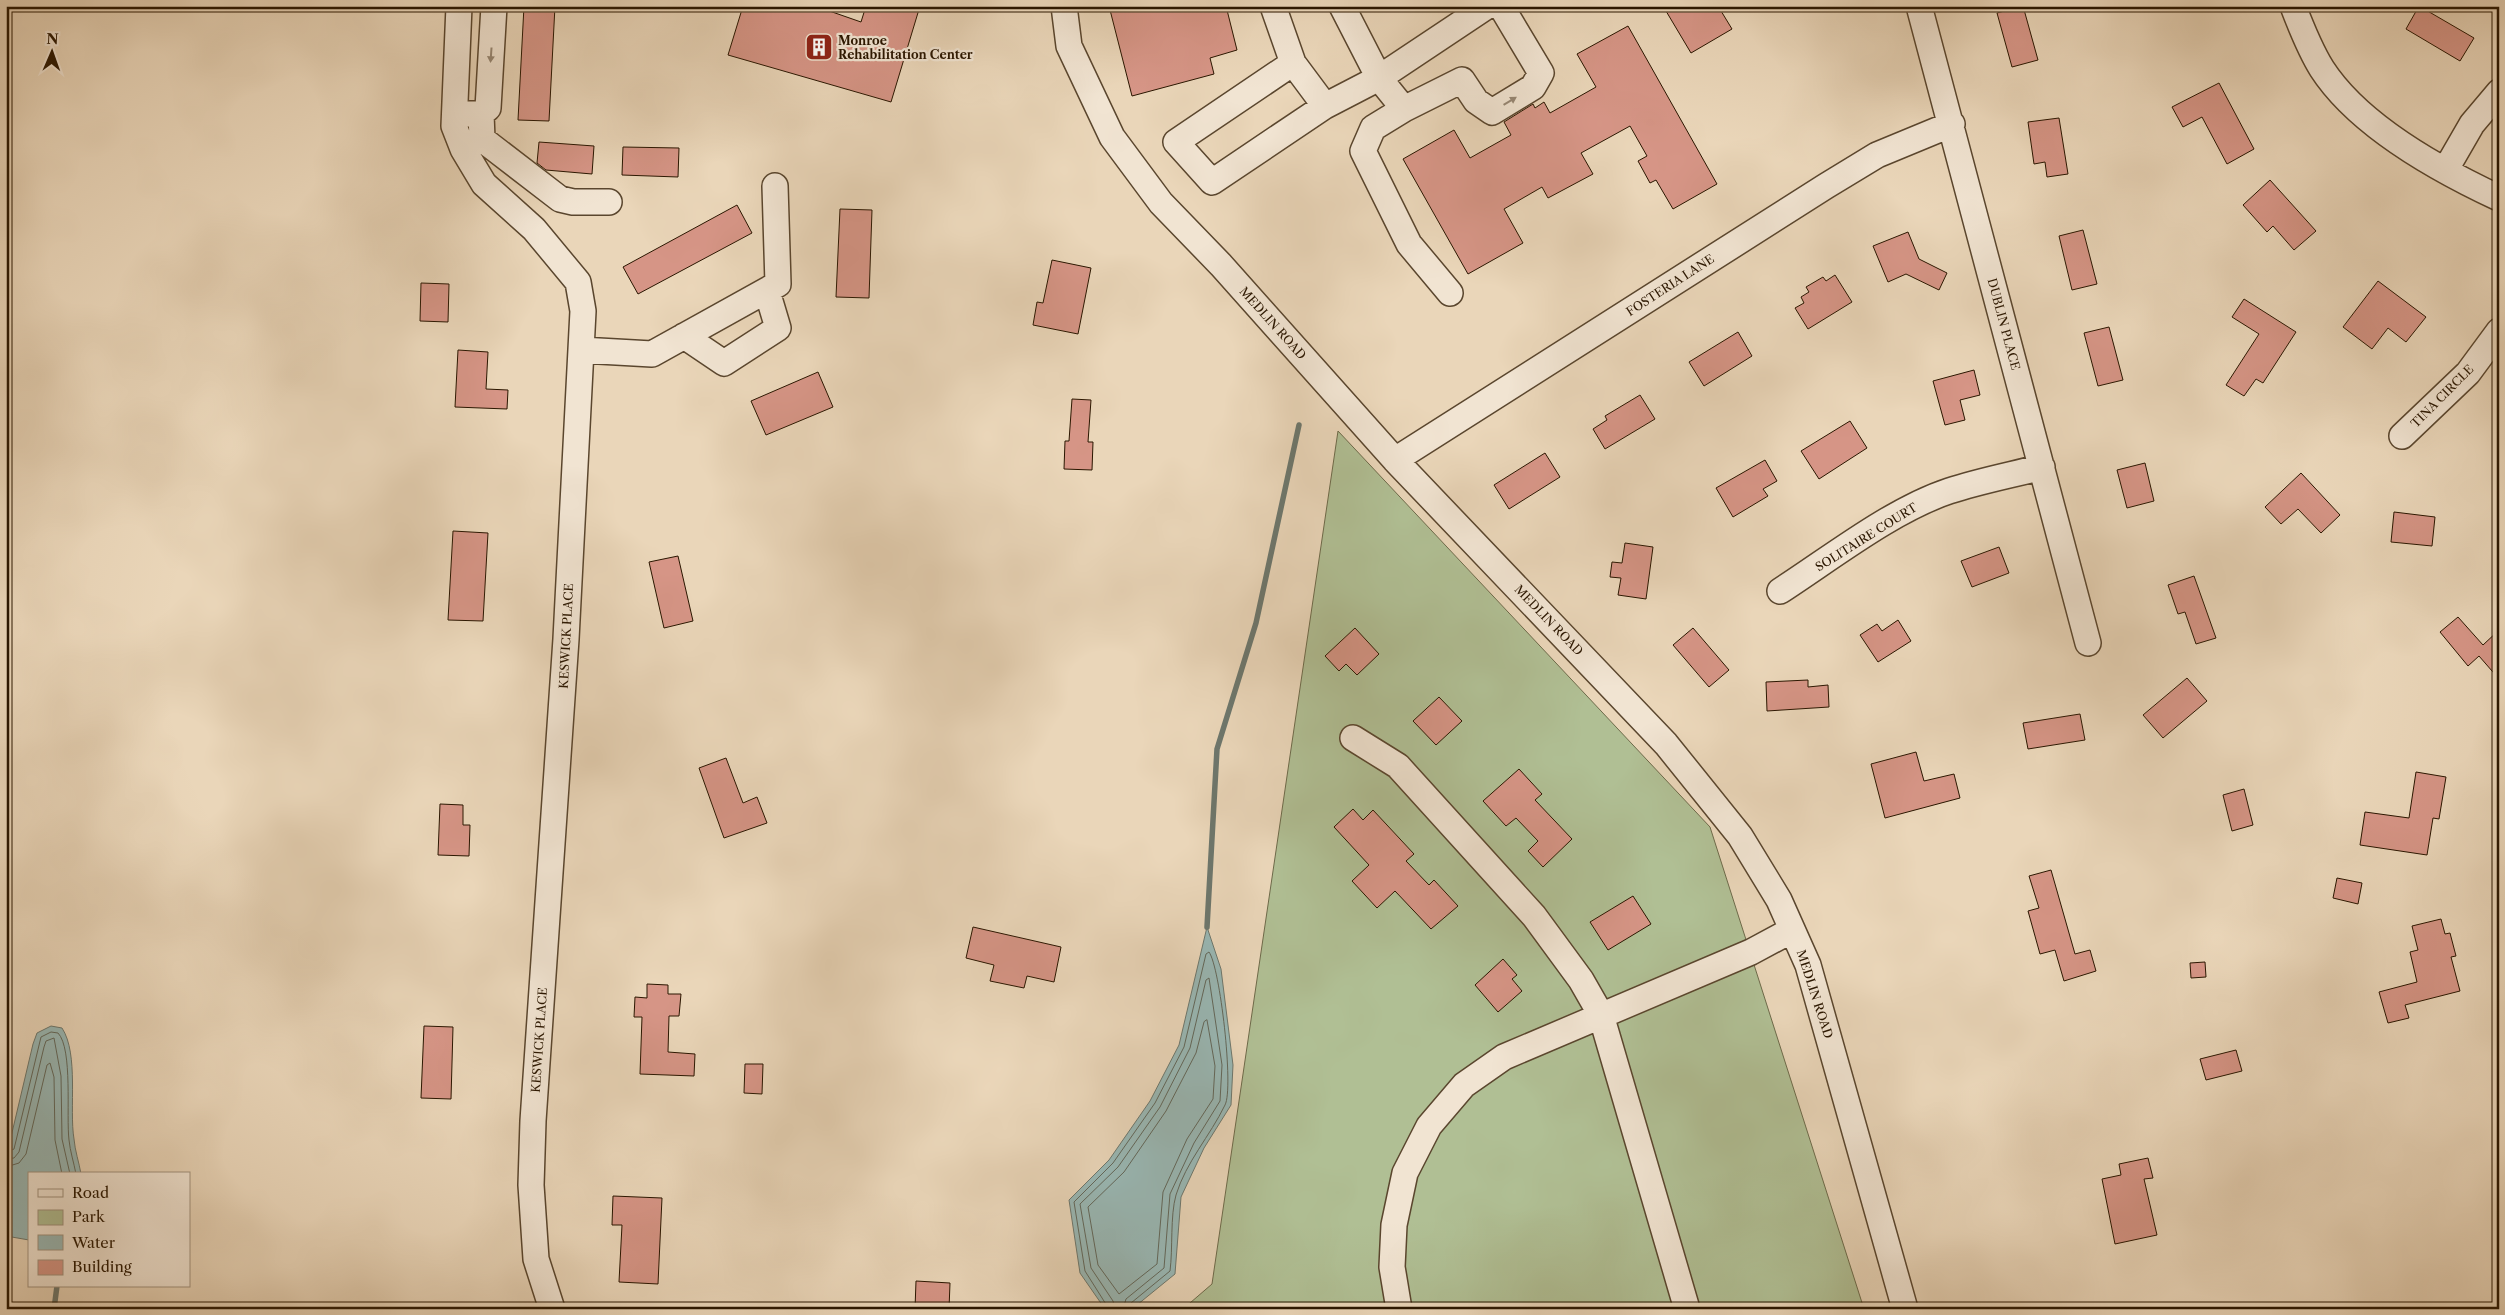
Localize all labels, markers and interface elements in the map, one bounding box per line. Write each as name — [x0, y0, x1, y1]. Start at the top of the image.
north arrow — [28, 28, 78, 78]
text: N — [46, 30, 59, 48]
building icon: Monroe Rehabilitation Center — [804, 32, 834, 62]
place label: Monroe Rehabilitation Center — [838, 33, 973, 62]
one-way arrow — [487, 47, 495, 63]
one-way arrow — [1504, 96, 1517, 105]
street label: FOSTERIA LANE — [1623, 251, 1717, 319]
street label: DUBLIN PLACE — [1985, 276, 2023, 372]
street label: MEDLIN ROAD — [1237, 284, 1310, 363]
street label: TINA CIRCLE — [2407, 361, 2477, 431]
street label: SOLITAIRE COURT — [1812, 500, 1920, 574]
street label: MEDLIN ROAD — [1512, 582, 1587, 659]
street label: KESWICK PLACE — [556, 583, 576, 689]
street label: MEDLIN ROAD — [1794, 948, 1836, 1040]
street label: KESWICK PLACE — [528, 987, 550, 1093]
legend — [28, 1172, 190, 1288]
text: Road — [72, 1183, 109, 1202]
text: Park — [72, 1207, 106, 1226]
text: Water — [71, 1233, 116, 1252]
text: Building — [72, 1257, 132, 1276]

